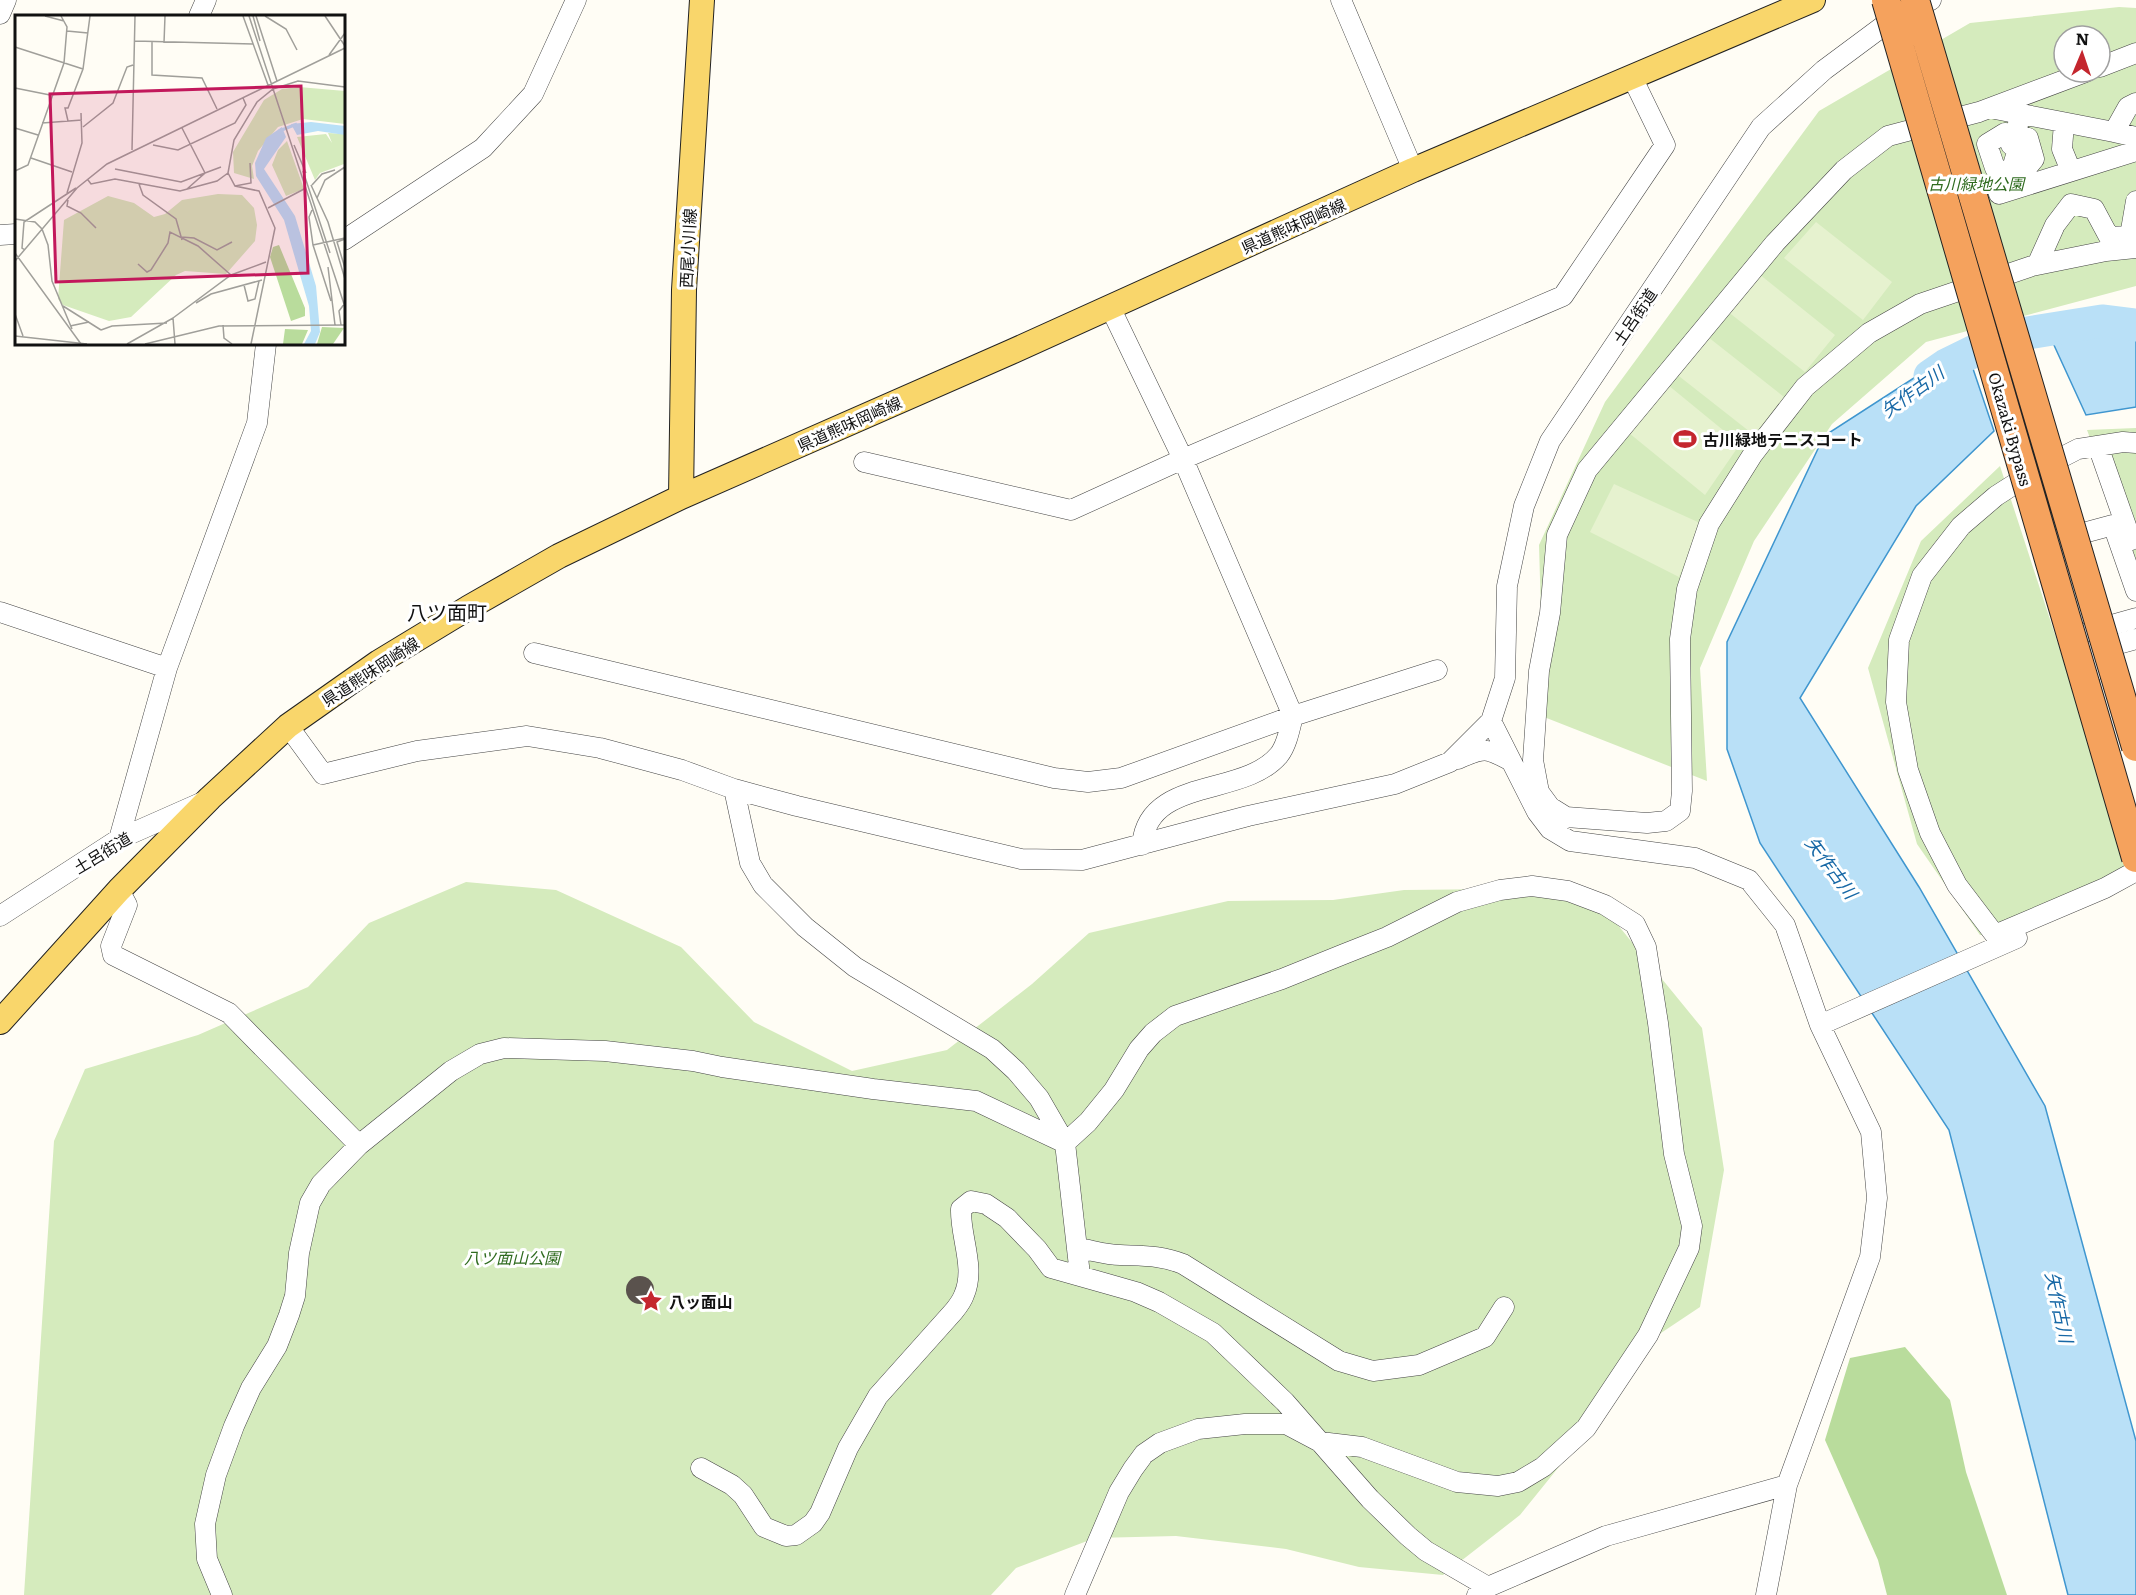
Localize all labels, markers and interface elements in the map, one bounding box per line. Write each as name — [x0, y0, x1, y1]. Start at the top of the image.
inset map — [15, 15, 345, 345]
north arrow — [2052, 24, 2112, 84]
text: N — [2075, 26, 2090, 50]
park label: 古川緑地公園 — [1928, 171, 2026, 195]
street label: 県道熊味岡崎線 — [1237, 191, 1349, 259]
street label: 西尾小川線 — [673, 207, 701, 289]
street label: 土呂街道 — [1606, 283, 1662, 349]
water label: 矢作古川 — [1875, 358, 1951, 423]
street label: Okazaki Bypass — [1983, 369, 2039, 489]
street label: 県道熊味岡崎線 — [793, 389, 905, 457]
sports icon: 古川緑地テニスコート — [1672, 426, 1698, 452]
place label: 古川緑地テニスコート — [1703, 427, 1863, 451]
district label: 八ツ面町 — [407, 596, 487, 626]
street label: 県道熊味岡崎線 — [316, 630, 424, 712]
street label: 土呂街道 — [68, 825, 136, 879]
water label: 矢作古川 — [1800, 830, 1866, 905]
park label: 八ツ面山公園 — [464, 1245, 562, 1269]
water label: 矢作古川 — [2039, 1269, 2081, 1347]
place icon: 八ッ面山 — [638, 1288, 664, 1314]
place label: 八ッ面山 — [669, 1289, 733, 1313]

